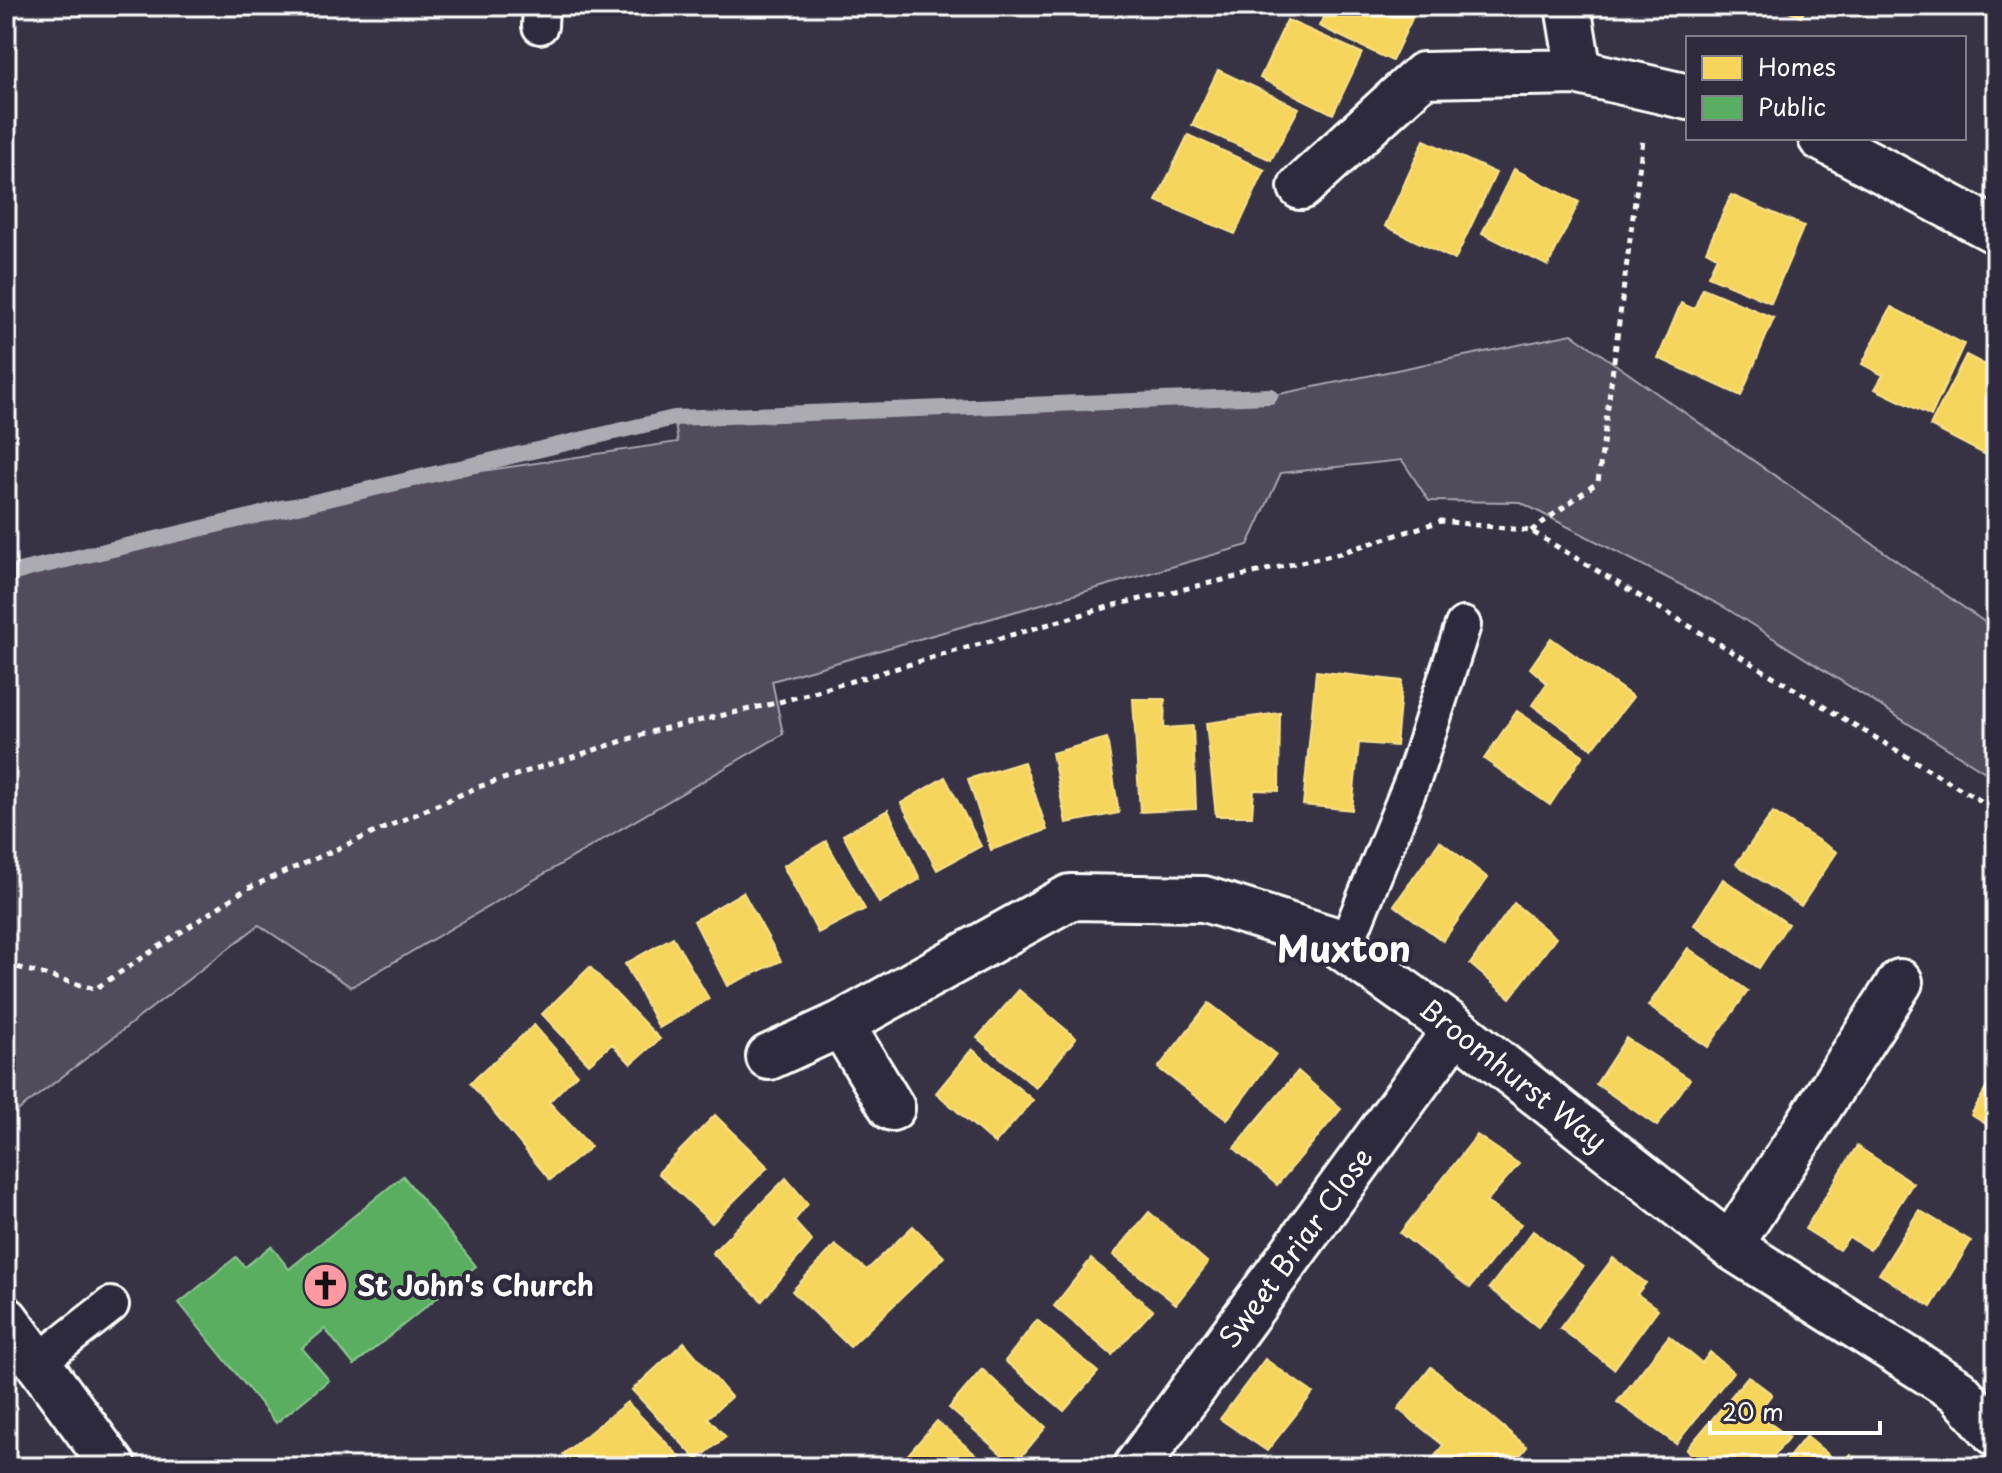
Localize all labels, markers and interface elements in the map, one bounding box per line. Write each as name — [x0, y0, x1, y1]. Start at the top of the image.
legend — [1686, 36, 1966, 140]
text: Homes — [1758, 48, 1836, 84]
text: Public — [1758, 88, 1826, 124]
district label: Muxton — [1277, 920, 1411, 974]
street label: Broomhurst Way — [1411, 987, 1617, 1161]
street label: Sweet Briar Close — [1207, 1138, 1382, 1356]
church icon: St John's Church — [302, 1262, 350, 1310]
place label: St John's Church — [357, 1263, 594, 1306]
scale bar — [1710, 1385, 1880, 1435]
text: 20 m — [1722, 1393, 1784, 1429]

